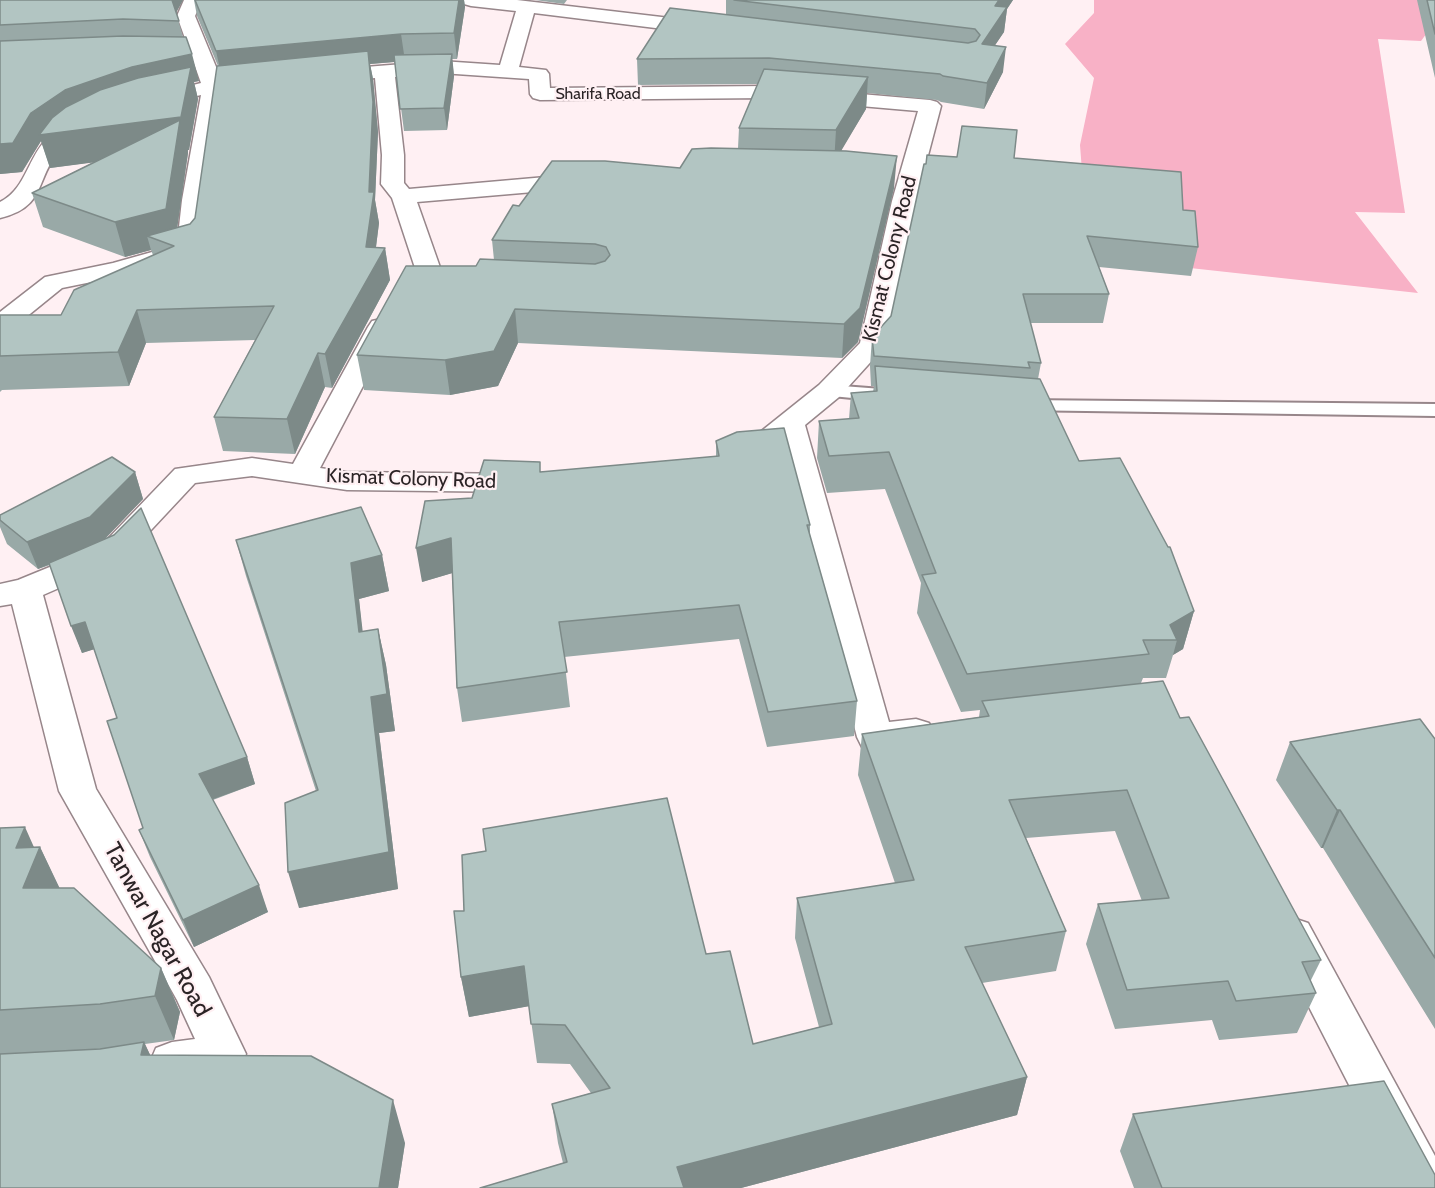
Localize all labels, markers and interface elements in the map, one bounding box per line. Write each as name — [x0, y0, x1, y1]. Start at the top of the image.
street label: Sharifa Road — [555, 84, 641, 104]
street label: Kismat Colony Road — [858, 174, 922, 344]
street label: Kismat Colony Road — [326, 464, 496, 494]
street label: Tanwar Nagar Road — [97, 838, 217, 1022]

